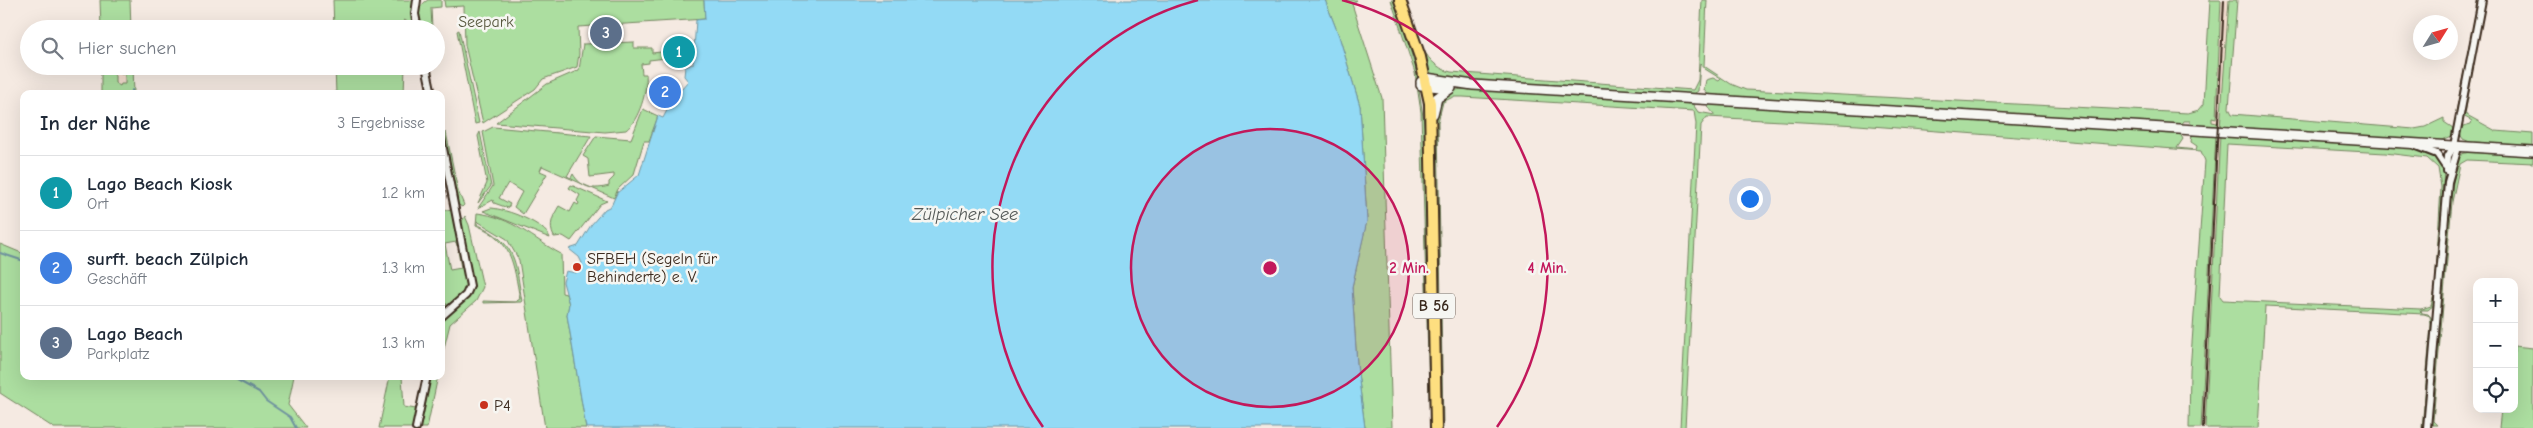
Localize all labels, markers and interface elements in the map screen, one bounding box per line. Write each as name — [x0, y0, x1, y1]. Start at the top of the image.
park label: Seepark — [458, 13, 514, 31]
pin: 3 — [590, 14, 622, 52]
north arrow — [2413, 15, 2458, 60]
search box — [20, 20, 445, 75]
pin: 1 — [663, 33, 695, 71]
icon: search — [38, 34, 66, 62]
text: Hier suchen — [78, 37, 176, 59]
pin: 2 — [649, 73, 681, 111]
text: In der Nähe — [40, 111, 150, 135]
text: 3 Ergebnisse — [337, 114, 425, 132]
text: Lago Beach Kiosk — [87, 173, 232, 195]
text: 1 — [53, 184, 59, 202]
text: 1.2 km — [382, 184, 425, 202]
your location — [1737, 186, 1763, 212]
text: Ort — [87, 195, 108, 213]
water label: Zülpicher See — [911, 204, 1018, 225]
text: surft. beach Zülpich — [87, 248, 249, 270]
place label: SFBEH (Segeln für Behinderte) e. V. — [587, 250, 718, 286]
text: 2 — [52, 259, 60, 277]
text: 1.3 km — [382, 259, 425, 277]
centre of rings — [1261, 259, 1279, 277]
text: 2 Min. — [1389, 259, 1429, 277]
text: 4 Min. — [1528, 259, 1567, 277]
marker: SFBEH (Segeln für Behinderte) e. V. — [571, 261, 583, 273]
text: Geschäft — [87, 270, 147, 288]
map controls — [2473, 278, 2518, 413]
button: + — [2473, 278, 2518, 323]
road number: B 56 — [1413, 294, 1455, 318]
text: Lago Beach — [87, 323, 183, 345]
button: − — [2473, 323, 2518, 368]
text: 3 — [52, 334, 60, 352]
text: 1.3 km — [382, 334, 425, 352]
text: Parkplatz — [87, 345, 149, 363]
button: locate — [2473, 368, 2518, 413]
place label: P4 — [494, 397, 511, 415]
marker: P4 — [478, 399, 490, 411]

